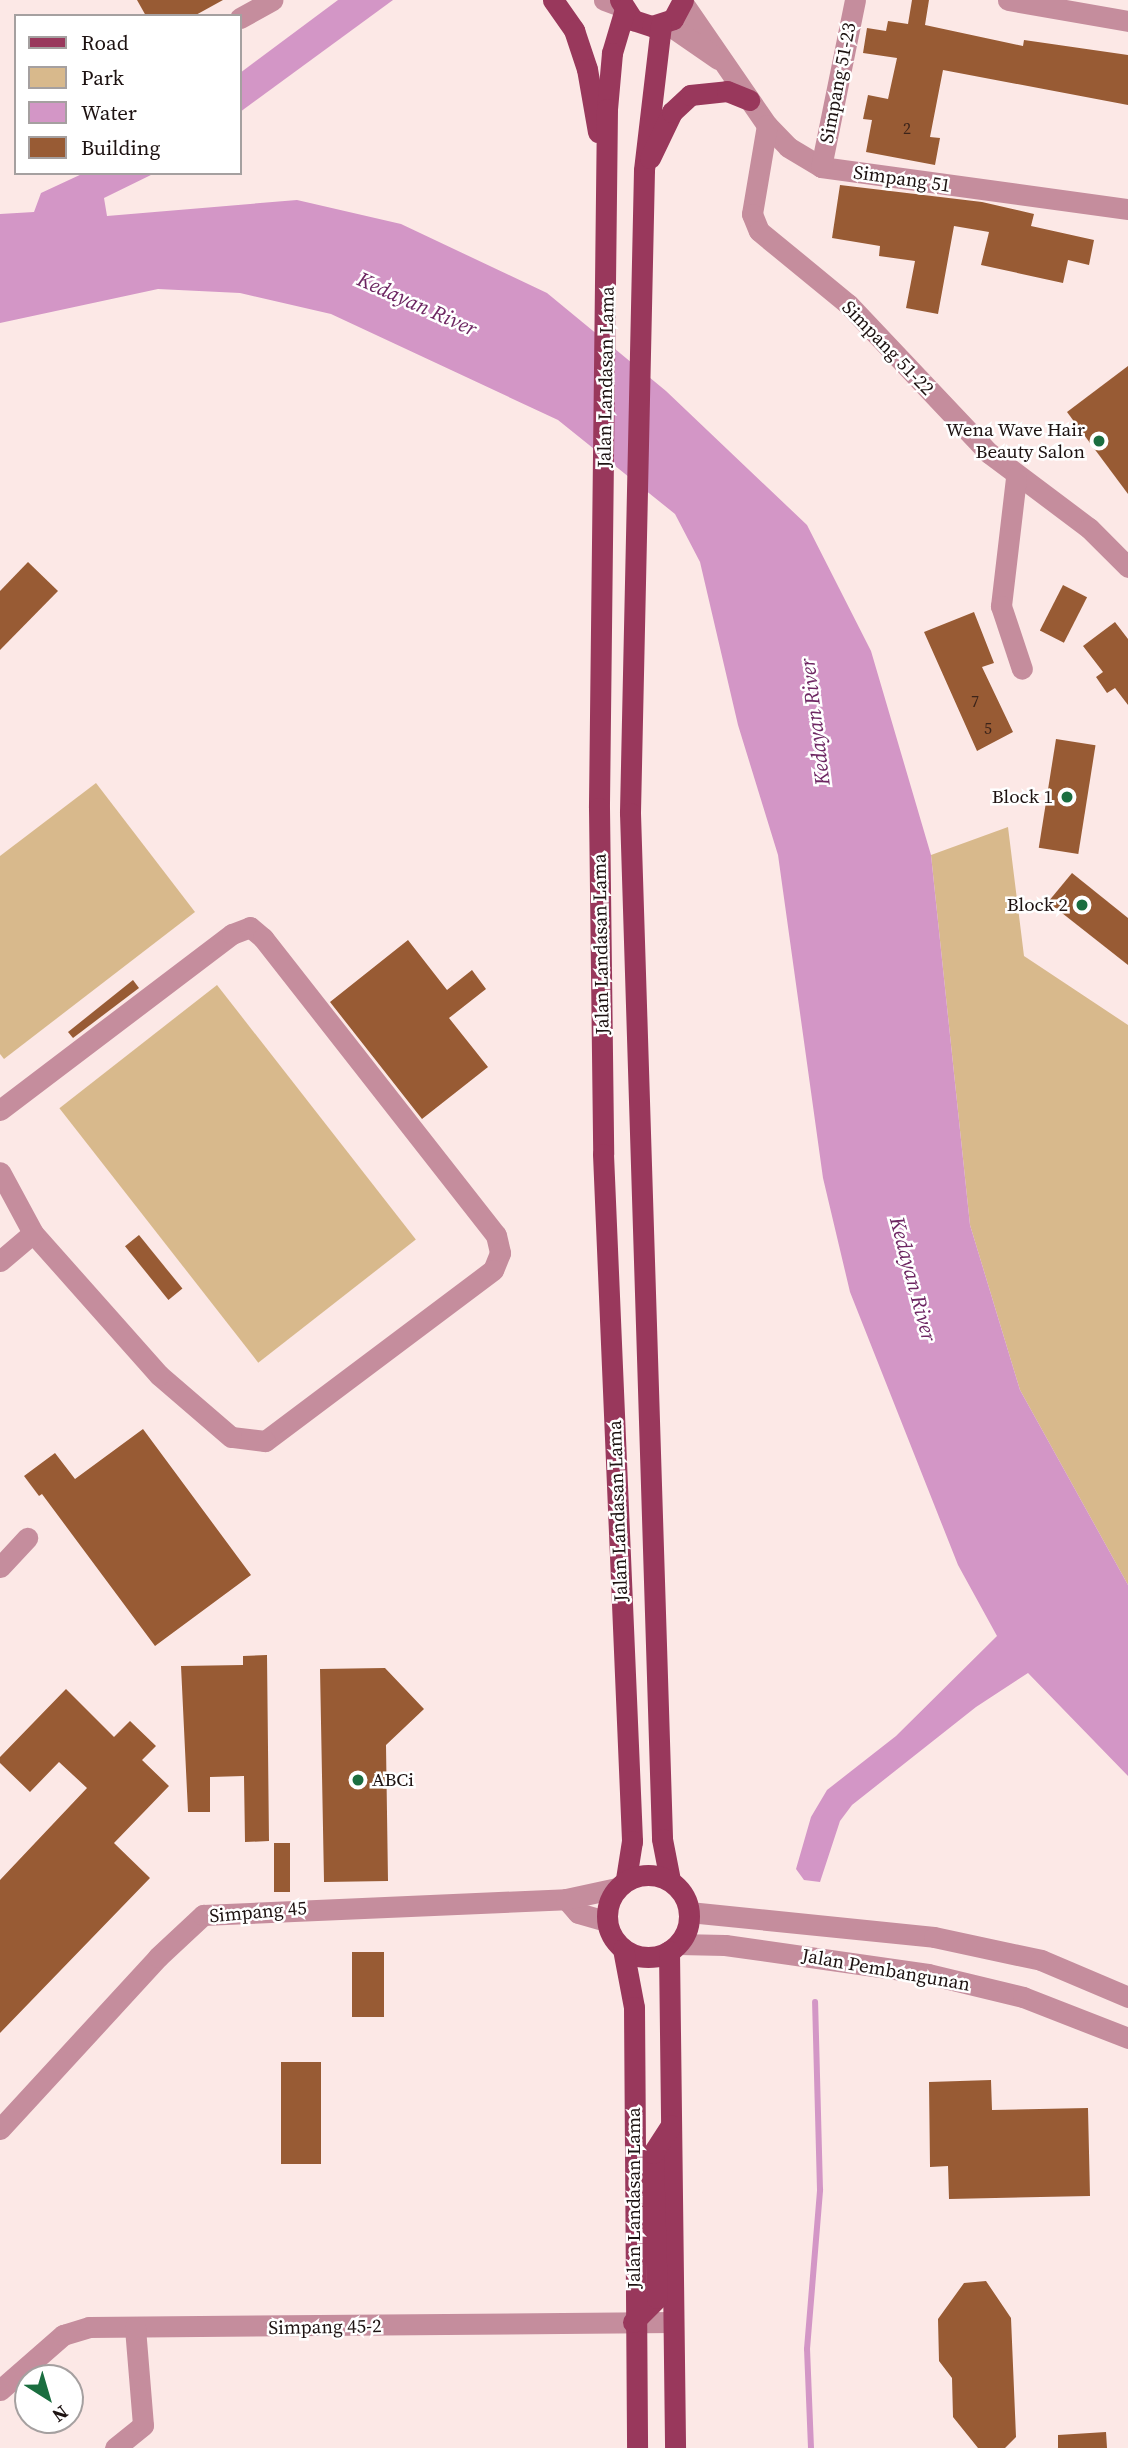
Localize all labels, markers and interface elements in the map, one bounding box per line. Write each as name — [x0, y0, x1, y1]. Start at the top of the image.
legend — [14, 14, 242, 175]
street label: Simpang 51-23 — [815, 21, 861, 145]
text: Road — [81, 28, 129, 57]
text: Park — [81, 63, 124, 92]
text: Water — [81, 98, 137, 127]
house number: 2 — [903, 118, 911, 138]
text: Building — [81, 133, 160, 162]
street label: Simpang 51 — [852, 161, 952, 197]
water label: Kedayan River — [353, 266, 481, 342]
street label: Jalan Landasan Lama — [593, 286, 619, 468]
street label: Simpang 51-22 — [837, 296, 939, 400]
place label: Wena Wave Hair Beauty Salon — [945, 419, 1085, 463]
marker: Wena Wave Hair Beauty Salon — [1091, 433, 1107, 449]
water label: Kedayan River — [795, 657, 835, 787]
house number: 7 — [971, 691, 979, 711]
house number: 5 — [984, 718, 992, 738]
place label: Block 1 — [992, 786, 1053, 808]
marker: Block 1 — [1059, 789, 1075, 805]
street label: Jalan Landasan Lama — [588, 853, 614, 1035]
place label: Block 2 — [1007, 894, 1068, 916]
marker: Block 2 — [1074, 897, 1090, 913]
water label: Kedayan River — [884, 1214, 942, 1344]
street label: Jalan Landasan Lama — [603, 1420, 633, 1602]
place label: ABCi — [372, 1769, 414, 1791]
marker: ABCi — [350, 1772, 366, 1788]
street label: Simpang 45 — [208, 1896, 308, 1928]
street label: Jalan Pembangunan — [800, 1944, 972, 1996]
street label: Jalan Landasan Lama — [623, 2107, 645, 2289]
street label: Simpang 45-2 — [268, 2315, 382, 2339]
north arrow — [14, 2364, 84, 2434]
text: N — [47, 2400, 74, 2429]

